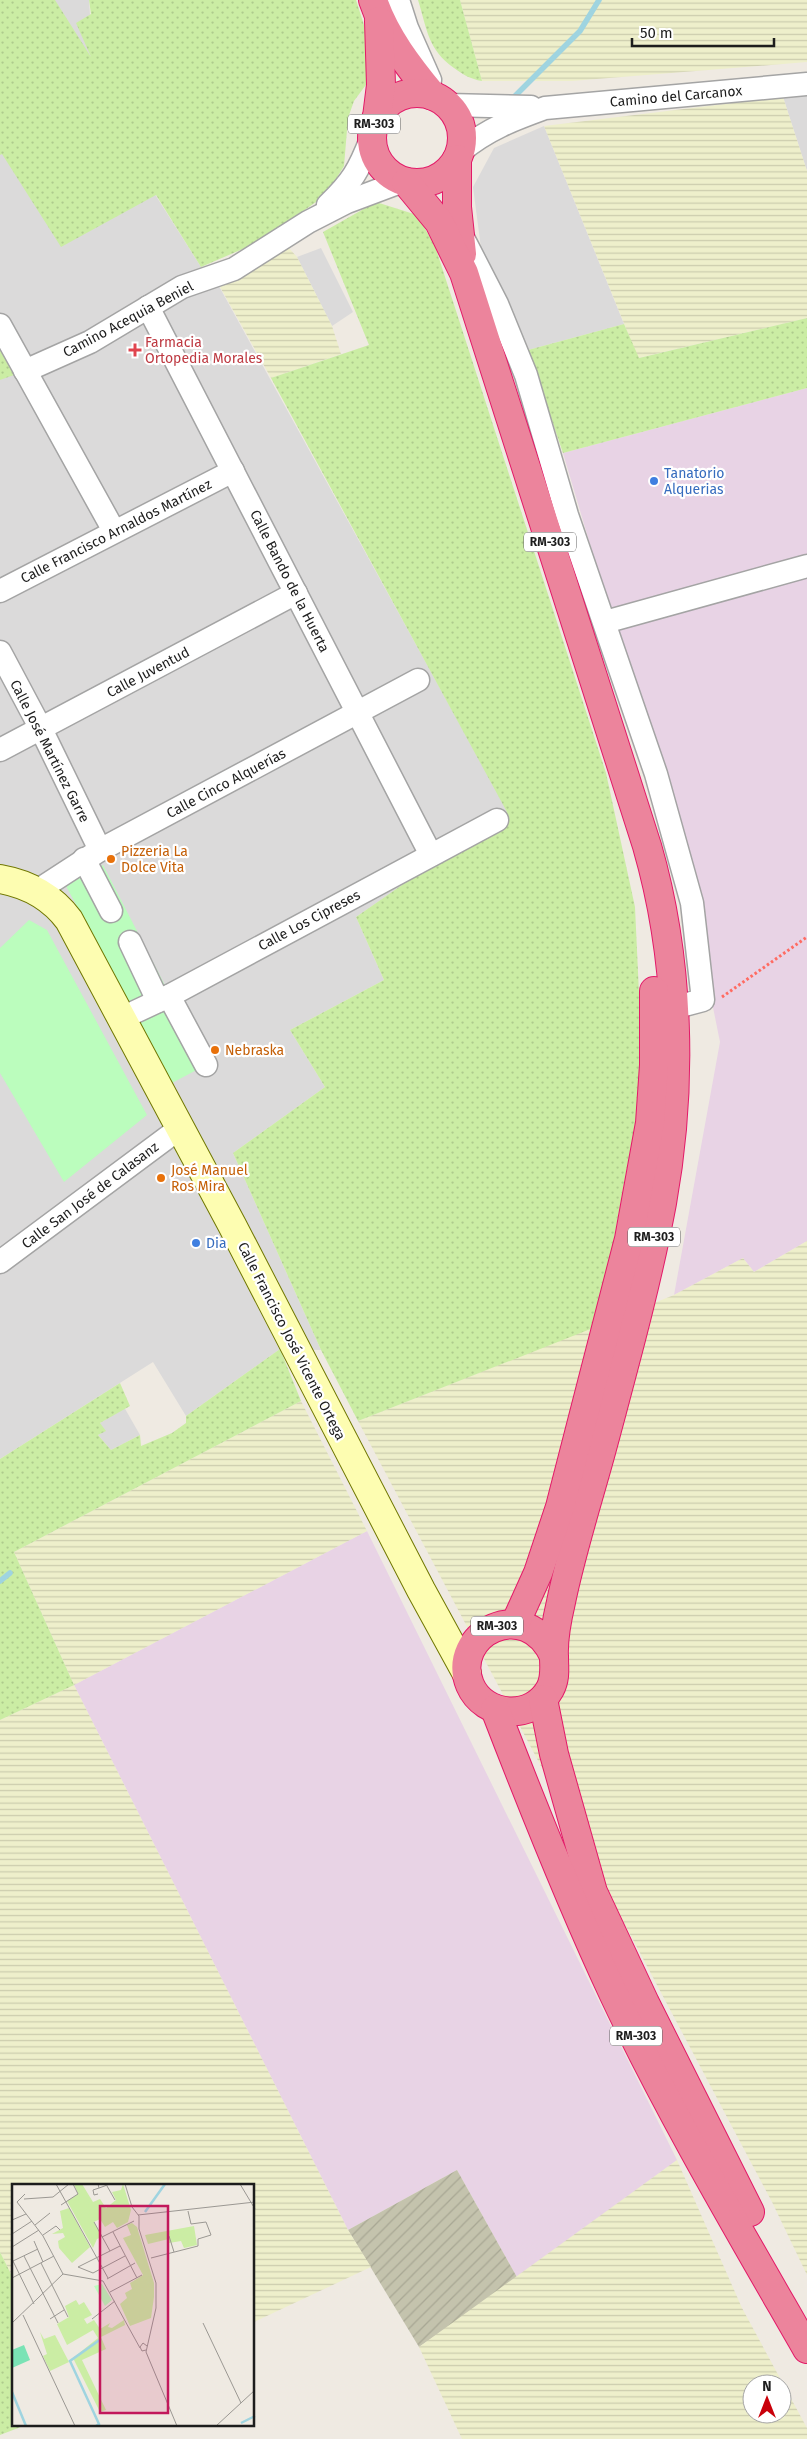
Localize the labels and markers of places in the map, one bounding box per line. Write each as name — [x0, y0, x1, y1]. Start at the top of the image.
place label: Farmacia Ortopedia Morales — [145, 334, 263, 367]
marker: Farmacia Ortopedia Morales — [129, 344, 141, 356]
place label: Tanatorio Alquerias — [664, 465, 725, 498]
marker: Tanatorio Alquerias — [648, 475, 660, 487]
place label: Pizzeria La Dolce Vita — [121, 843, 188, 876]
marker: Pizzeria La Dolce Vita — [105, 853, 117, 865]
place label: Nebraska — [225, 1042, 284, 1059]
marker: Nebraska — [209, 1044, 221, 1056]
place label: José Manuel Ros Mira — [171, 1162, 248, 1195]
marker: José Manuel Ros Mira — [155, 1172, 167, 1184]
place label: Dia — [206, 1235, 227, 1252]
marker: Dia — [190, 1237, 202, 1249]

